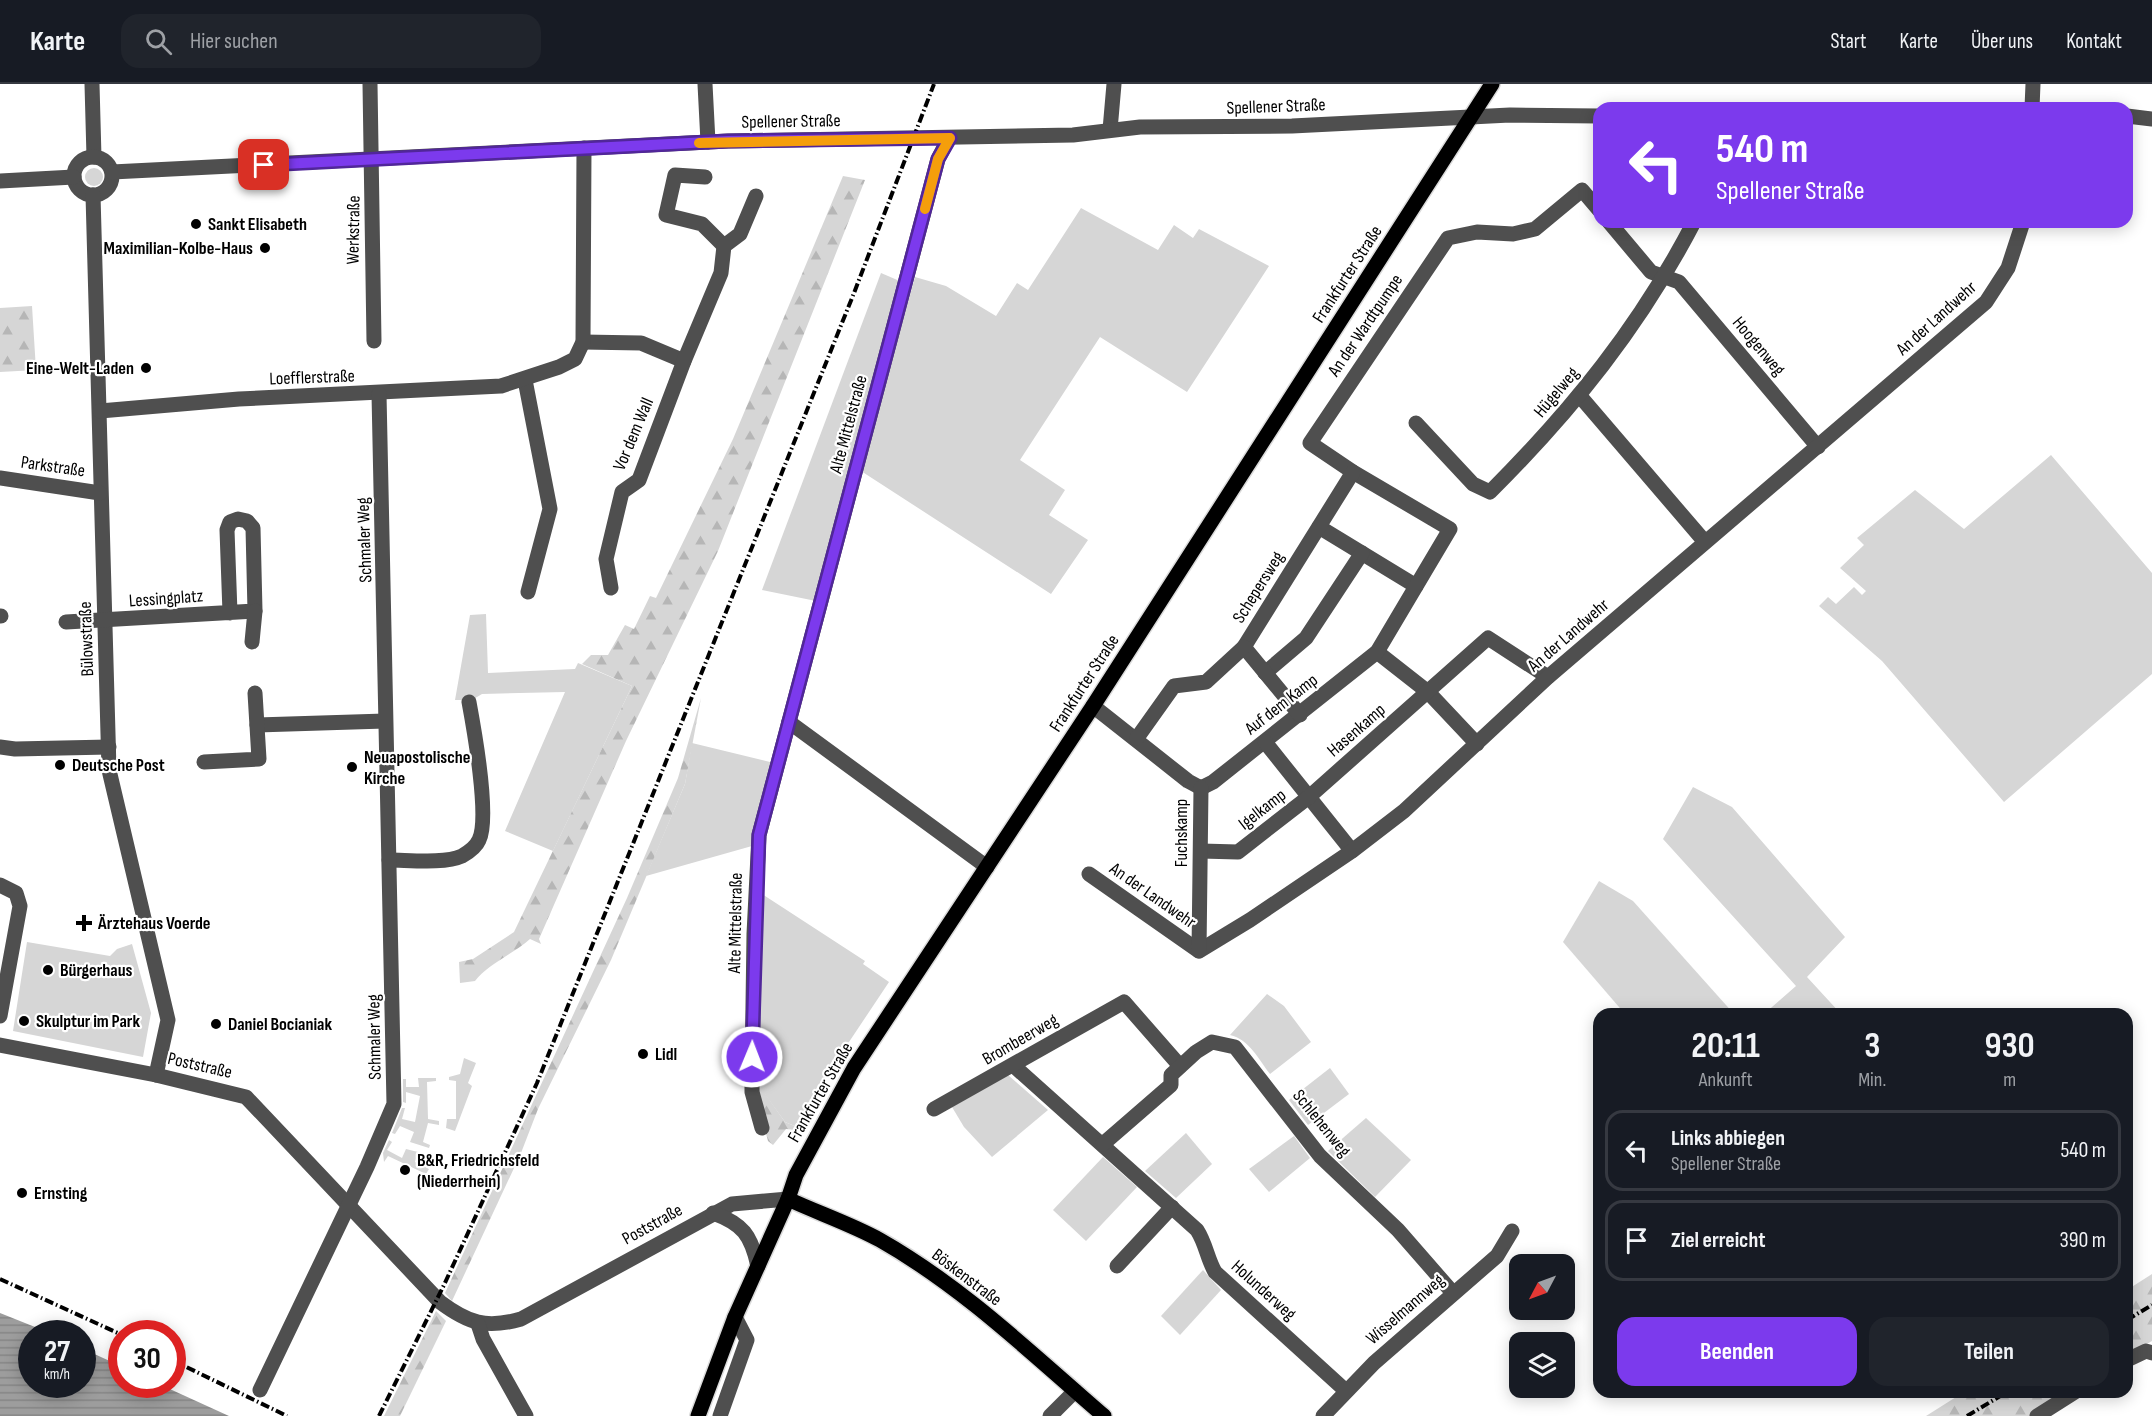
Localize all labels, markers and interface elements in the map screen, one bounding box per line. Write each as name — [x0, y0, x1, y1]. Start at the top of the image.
search box — [121, 14, 541, 68]
text: Karte — [30, 25, 85, 58]
icon: search — [142, 25, 175, 58]
text: Hier suchen — [190, 28, 278, 55]
text: Start — [1830, 29, 1867, 54]
text: Karte — [1900, 29, 1938, 54]
text: Über uns — [1971, 29, 2033, 54]
text: Kontakt — [2066, 29, 2122, 54]
street label: Spellener Straße — [1226, 94, 1326, 119]
street label: Spellener Straße — [741, 110, 841, 133]
text: 540 m — [1716, 124, 1808, 175]
icon: left — [1617, 126, 1695, 204]
pin — [238, 139, 289, 190]
icon: arrive — [247, 148, 280, 181]
text: Spellener Straße — [1716, 175, 1865, 207]
street label: Werkstraße — [342, 195, 365, 265]
place label: Sankt Elisabeth — [208, 214, 307, 235]
marker: Sankt Elisabeth — [189, 217, 203, 231]
street label: Frankfurter Straße — [1308, 222, 1387, 327]
place label: Maximilian-Kolbe-Haus — [104, 238, 253, 259]
marker: Maximilian-Kolbe-Haus — [258, 241, 272, 255]
street label: An der Wardtpumpe — [1323, 270, 1407, 381]
street label: An der Landwehr — [1891, 277, 1981, 360]
street label: Hoogenweg — [1728, 313, 1789, 380]
place label: Eine-Welt-Laden — [26, 358, 134, 379]
marker: Eine-Welt-Laden — [139, 361, 153, 375]
street label: Hügelweg — [1529, 363, 1583, 422]
street label: Loefflerstraße — [269, 366, 355, 389]
street label: Alte Mittelstraße — [825, 373, 872, 476]
street label: Vor dem Wall — [609, 395, 658, 474]
street label: Parkstraße — [19, 452, 86, 481]
street label: Schmaler Weg — [353, 497, 376, 583]
street label: Schepersweg — [1228, 548, 1289, 627]
street label: Lessingplatz — [128, 585, 204, 612]
street label: An der Landwehr — [1523, 595, 1613, 677]
street label: Bülowstraße — [75, 601, 98, 677]
street label: Frankfurter Straße — [1045, 631, 1124, 736]
street label: Auf dem Kamp — [1240, 670, 1322, 740]
street label: Hasenkamp — [1323, 699, 1390, 761]
place label: Neuapostolische Kirche — [364, 747, 471, 789]
place label: Deutsche Post — [72, 755, 165, 776]
marker: Deutsche Post — [53, 758, 67, 772]
marker: Neuapostolische Kirche — [345, 760, 359, 774]
street label: Igelkamp — [1235, 784, 1290, 834]
street label: Fuchskamp — [1171, 799, 1192, 867]
street label: An der Landwehr — [1105, 857, 1200, 933]
street label: Alte Mittelstraße — [724, 872, 747, 975]
place label: Ärztehaus Voerde — [97, 913, 211, 934]
marker: Ärztehaus Voerde — [75, 914, 93, 932]
place label: Bürgerhaus — [60, 960, 133, 981]
marker: Bürgerhaus — [41, 963, 55, 977]
street label: Schmaler Weg — [363, 994, 386, 1080]
street label: Brombeerweg — [979, 1009, 1062, 1069]
place label: Skulptur im Park — [36, 1011, 140, 1032]
marker: Skulptur im Park — [17, 1014, 31, 1028]
place label: Daniel Bocianiak — [228, 1014, 332, 1035]
marker: Daniel Bocianiak — [209, 1017, 223, 1031]
position arrow — [720, 1025, 784, 1089]
text: 20:11 — [1691, 1025, 1760, 1068]
text: 3 — [1864, 1025, 1880, 1068]
text: 930 — [1984, 1025, 2035, 1068]
street label: Frankfurter Straße — [783, 1039, 857, 1146]
place label: Lidl — [655, 1044, 677, 1065]
marker: Lidl — [636, 1047, 650, 1061]
street label: Poststraße — [166, 1048, 234, 1083]
text: Ankunft — [1699, 1068, 1753, 1092]
text: Min. — [1858, 1068, 1886, 1092]
text: m — [2003, 1068, 2016, 1092]
street label: Schlehenweg — [1288, 1086, 1355, 1161]
text: Links abbiegen — [1671, 1125, 1785, 1152]
icon: left — [1620, 1134, 1653, 1167]
text: 540 m — [2060, 1137, 2106, 1164]
place label: B&R, Friedrichsfeld (Niederrhein) — [417, 1150, 539, 1192]
text: Spellener Straße — [1671, 1152, 1781, 1176]
marker: B&R, Friedrichsfeld (Niederrhein) — [398, 1163, 412, 1177]
place label: Ernsting — [34, 1183, 88, 1204]
marker: Ernsting — [15, 1186, 29, 1200]
street label: Poststraße — [619, 1199, 686, 1249]
icon: arrive — [1620, 1224, 1653, 1257]
text: Ziel erreicht — [1671, 1227, 1766, 1254]
text: 390 m — [2060, 1227, 2106, 1254]
street label: Böskenstraße — [928, 1244, 1006, 1310]
north arrow — [1509, 1254, 1575, 1320]
map controls — [1509, 1254, 1575, 1398]
street label: Holunderweg — [1227, 1256, 1300, 1325]
street label: Wisselmannweg — [1362, 1270, 1449, 1349]
button: Beenden — [1617, 1317, 1857, 1386]
button: Teilen — [1869, 1317, 2109, 1386]
speed limit sign: 30 — [108, 1320, 186, 1398]
button: layers — [1509, 1332, 1575, 1398]
text: 27 — [44, 1334, 70, 1370]
text: km/h — [44, 1365, 70, 1384]

